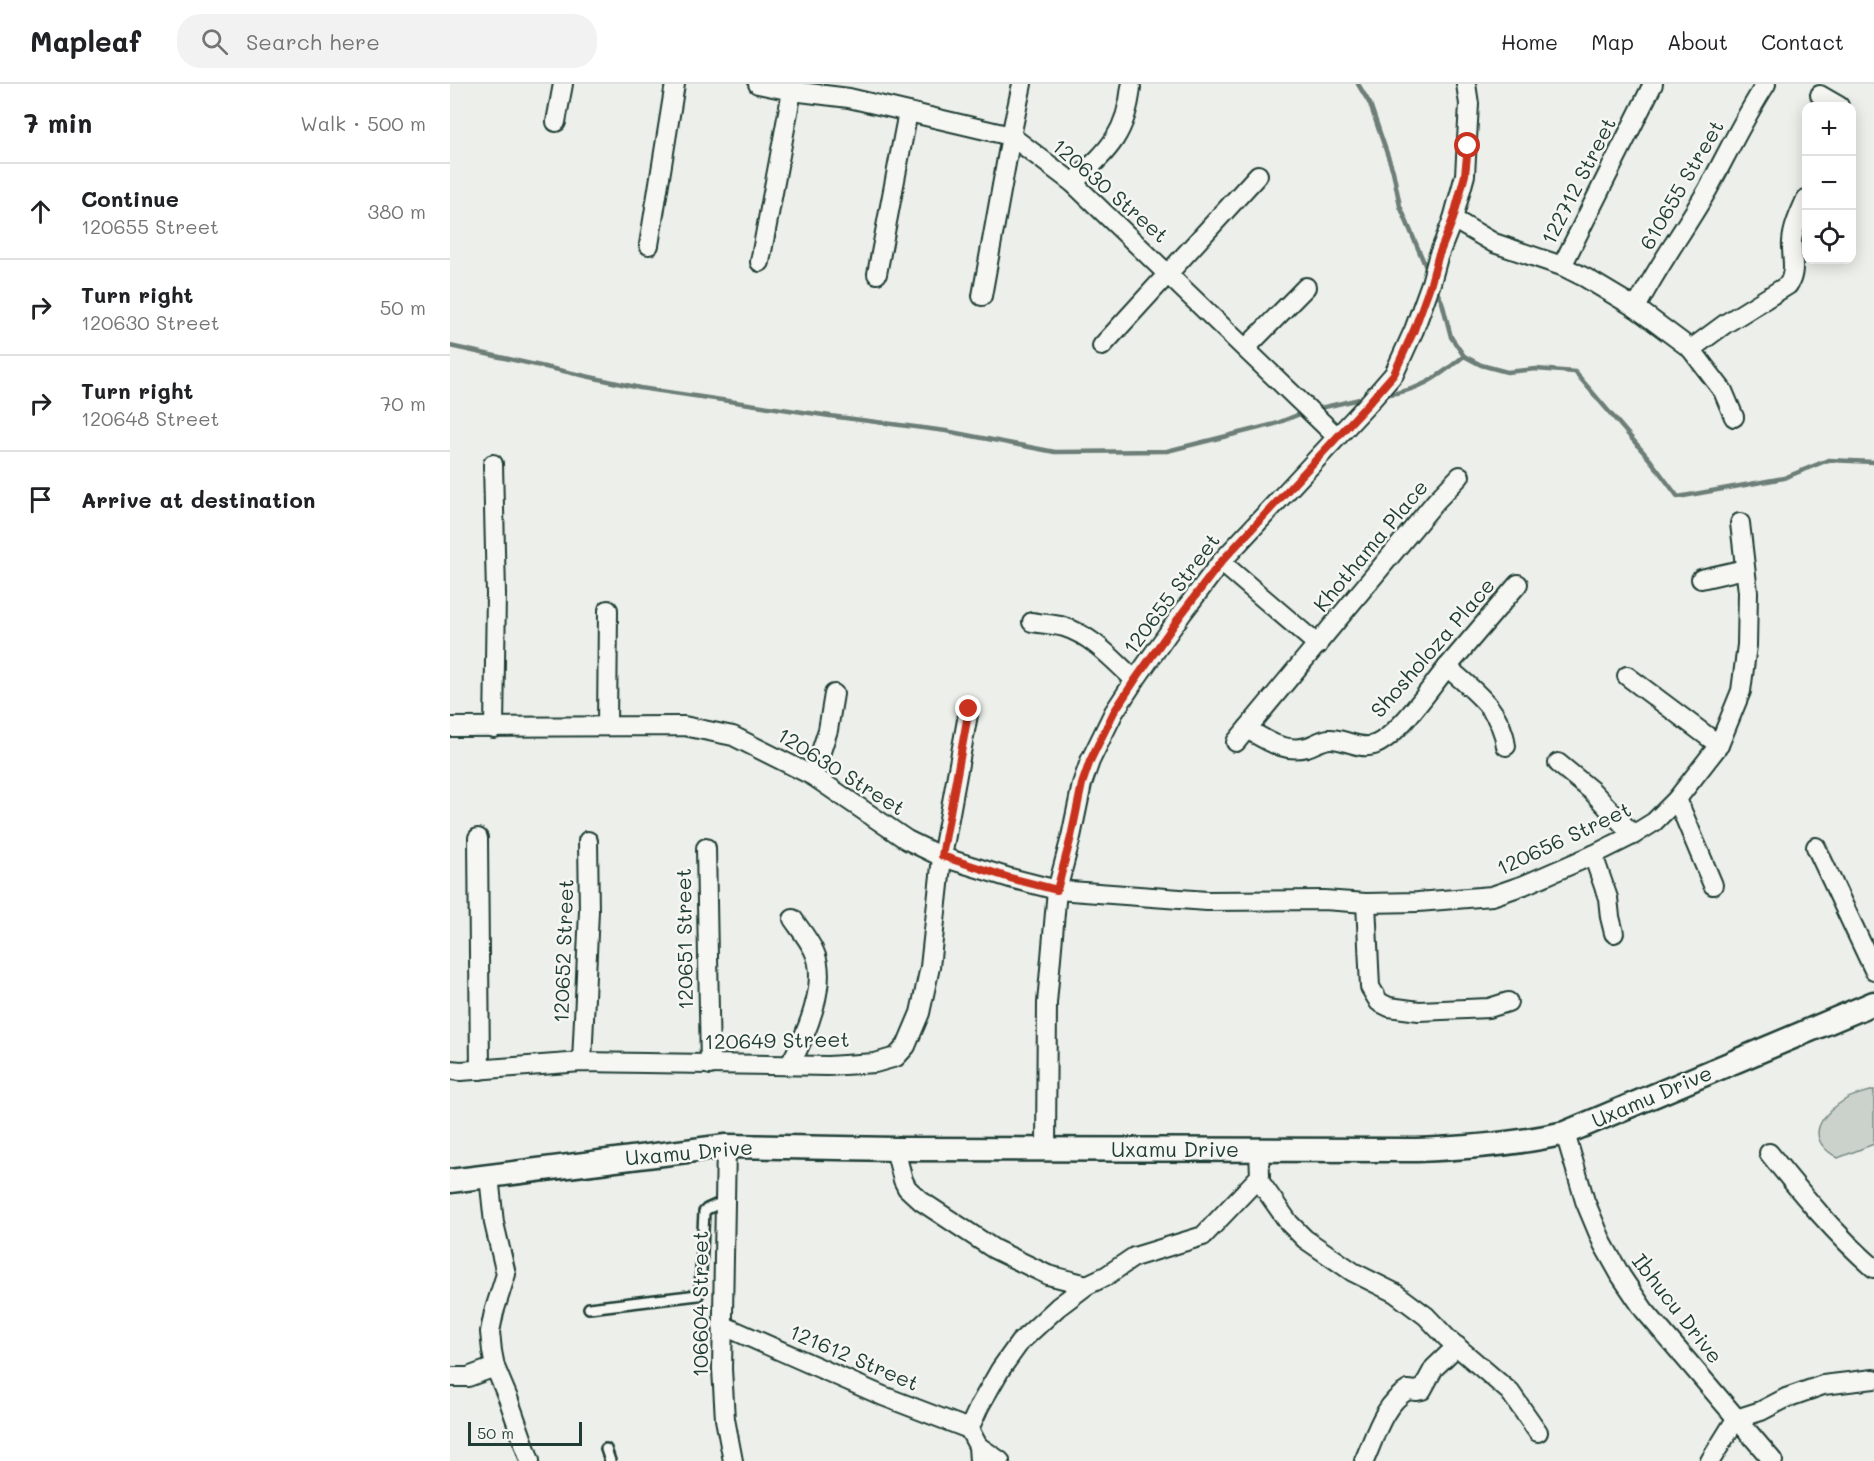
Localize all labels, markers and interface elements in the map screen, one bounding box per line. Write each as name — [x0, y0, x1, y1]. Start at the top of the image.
search box — [177, 14, 597, 68]
text: Mapleaf — [30, 23, 141, 59]
icon: search — [198, 25, 231, 58]
text: Search here — [246, 27, 380, 56]
text: Home — [1501, 28, 1558, 55]
text: Map — [1591, 28, 1634, 55]
text: About — [1667, 28, 1728, 55]
text: Contact — [1761, 28, 1844, 55]
map controls — [1802, 102, 1856, 264]
button: + — [1802, 102, 1856, 156]
text: 7 min — [24, 106, 92, 140]
text: Walk · 500 m — [300, 110, 426, 136]
street label: 122712 Street — [1534, 112, 1621, 248]
street label: 610655 Street — [1633, 114, 1729, 254]
street label: 120630 Street — [1047, 132, 1175, 248]
route start — [1454, 132, 1480, 158]
button: − — [1802, 156, 1856, 210]
text: Continue — [81, 184, 179, 213]
icon: ahead — [24, 195, 57, 228]
text: 380 m — [368, 198, 426, 224]
button: locate — [1802, 210, 1856, 264]
text: 120655 Street — [81, 213, 219, 239]
text: Turn right — [81, 280, 193, 309]
icon: right — [24, 291, 57, 324]
text: 50 m — [380, 294, 426, 320]
text: 120630 Street — [81, 309, 220, 335]
text: Turn right — [81, 376, 193, 405]
icon: right — [24, 387, 57, 420]
text: 70 m — [380, 390, 426, 416]
text: 120648 Street — [81, 405, 219, 431]
street label: Khothama Place — [1307, 473, 1433, 617]
icon: arrive — [24, 483, 57, 516]
text: Arrive at destination — [81, 485, 316, 514]
street label: 120655 Street — [1116, 527, 1225, 659]
street label: Shosholoza Place — [1364, 572, 1500, 722]
route end — [955, 695, 981, 721]
street label: 120630 Street — [773, 721, 911, 821]
street label: 120656 Street — [1492, 795, 1635, 881]
street label: 120651 Street — [669, 868, 698, 1010]
street label: 120652 Street — [546, 878, 579, 1023]
street label: 120649 Street — [704, 1025, 850, 1054]
street label: Uxamu Drive — [1587, 1058, 1716, 1133]
street label: Uxamu Drive — [624, 1132, 754, 1171]
street label: Uxamu Drive — [1111, 1135, 1239, 1162]
street label: 106604 Street — [686, 1231, 713, 1377]
street label: Ibhucu Drive — [1627, 1248, 1729, 1368]
street label: 121612 Street — [786, 1317, 923, 1396]
scale bar — [468, 1419, 582, 1446]
text: 50 m — [477, 1422, 514, 1443]

